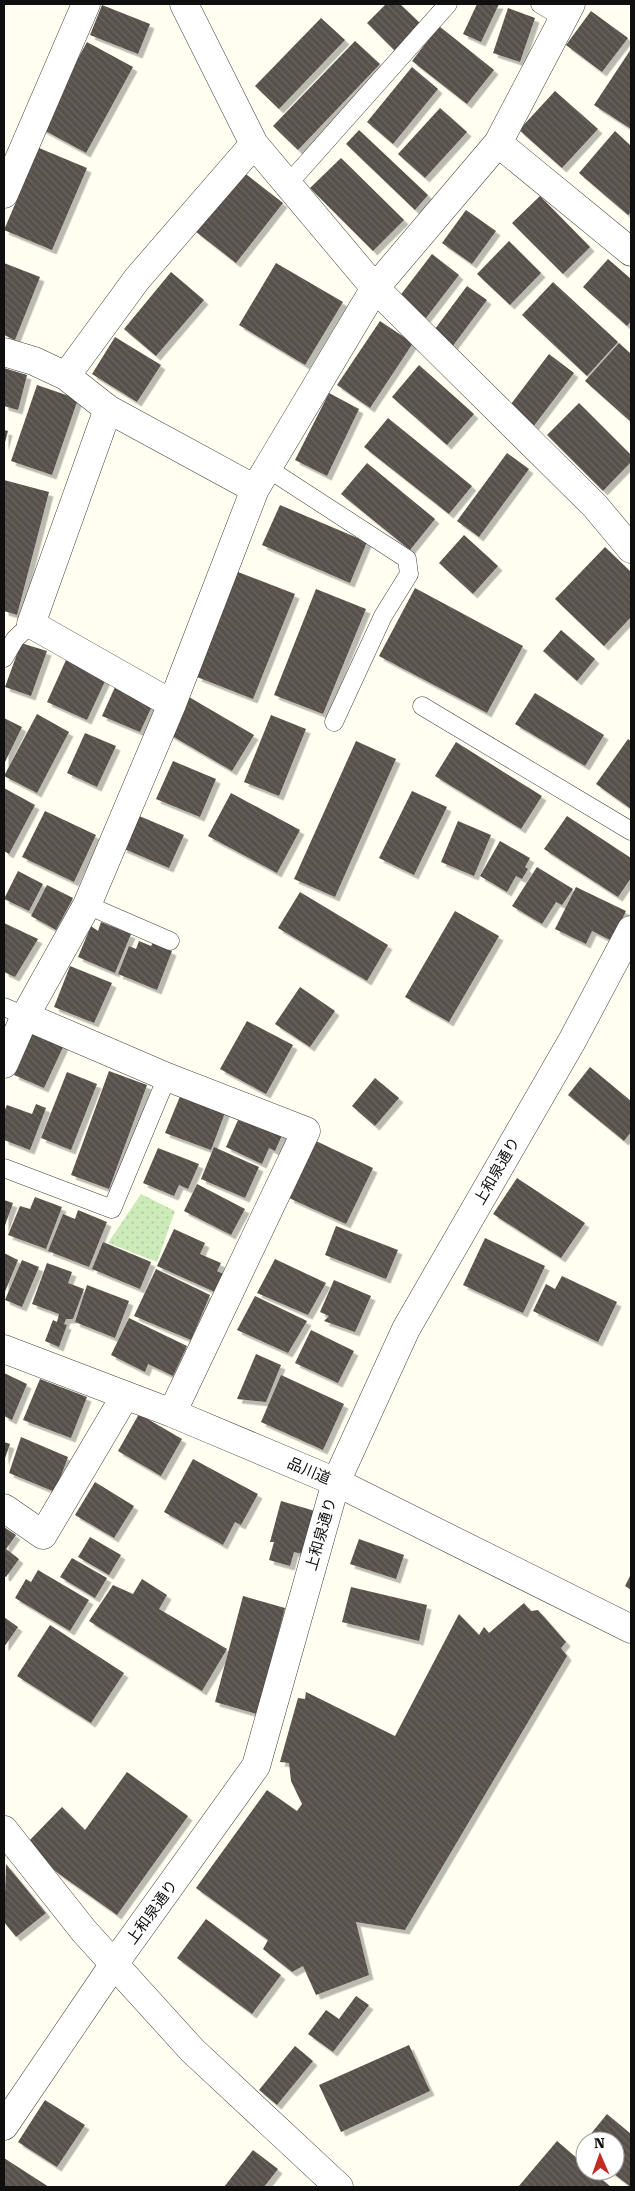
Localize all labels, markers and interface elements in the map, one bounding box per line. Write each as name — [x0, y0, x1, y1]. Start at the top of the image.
street label: 上和泉通り — [470, 1134, 524, 1208]
street label: 品川道 — [285, 1454, 333, 1488]
street label: 上和泉通り — [302, 1495, 340, 1573]
street label: 上和泉通り — [123, 1876, 181, 1948]
north arrow — [575, 2131, 625, 2181]
text: N — [594, 2135, 605, 2151]

